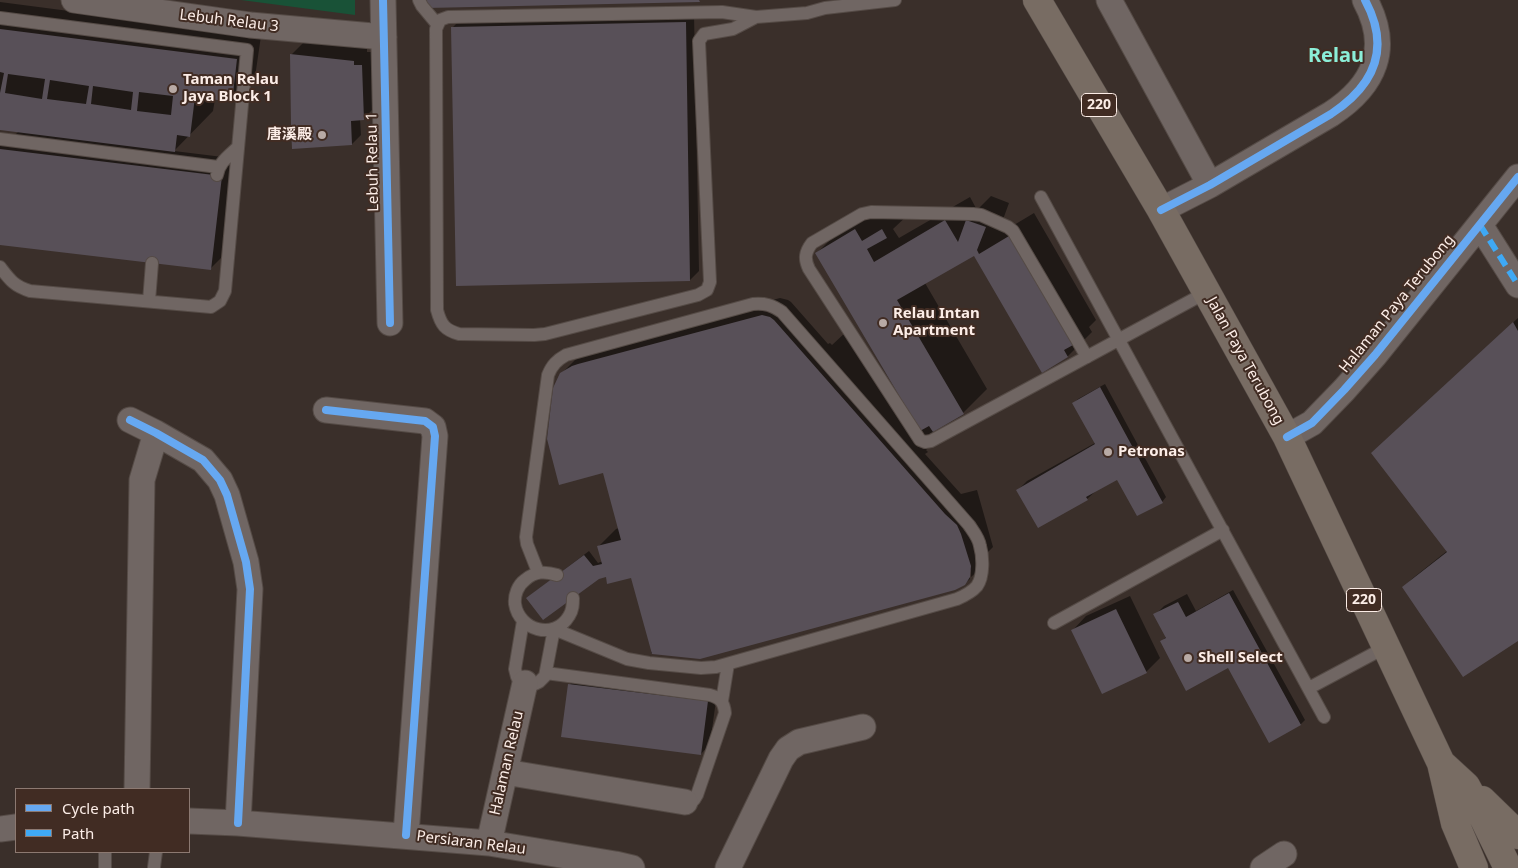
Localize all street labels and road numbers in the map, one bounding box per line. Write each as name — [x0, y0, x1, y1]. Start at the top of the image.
street label: Lebuh Relau 3 — [178, 6, 280, 36]
road number: 220 — [1082, 94, 1116, 116]
street label: Lebuh Relau 1 — [363, 112, 383, 212]
street label: Halaman Paya Terubong — [1336, 231, 1458, 377]
street label: Jalan Paya Terubong — [1202, 294, 1288, 428]
road number: 220 — [1346, 588, 1382, 612]
street label: Halaman Relau — [486, 709, 528, 817]
street label: Persiaran Relau — [415, 827, 527, 859]

